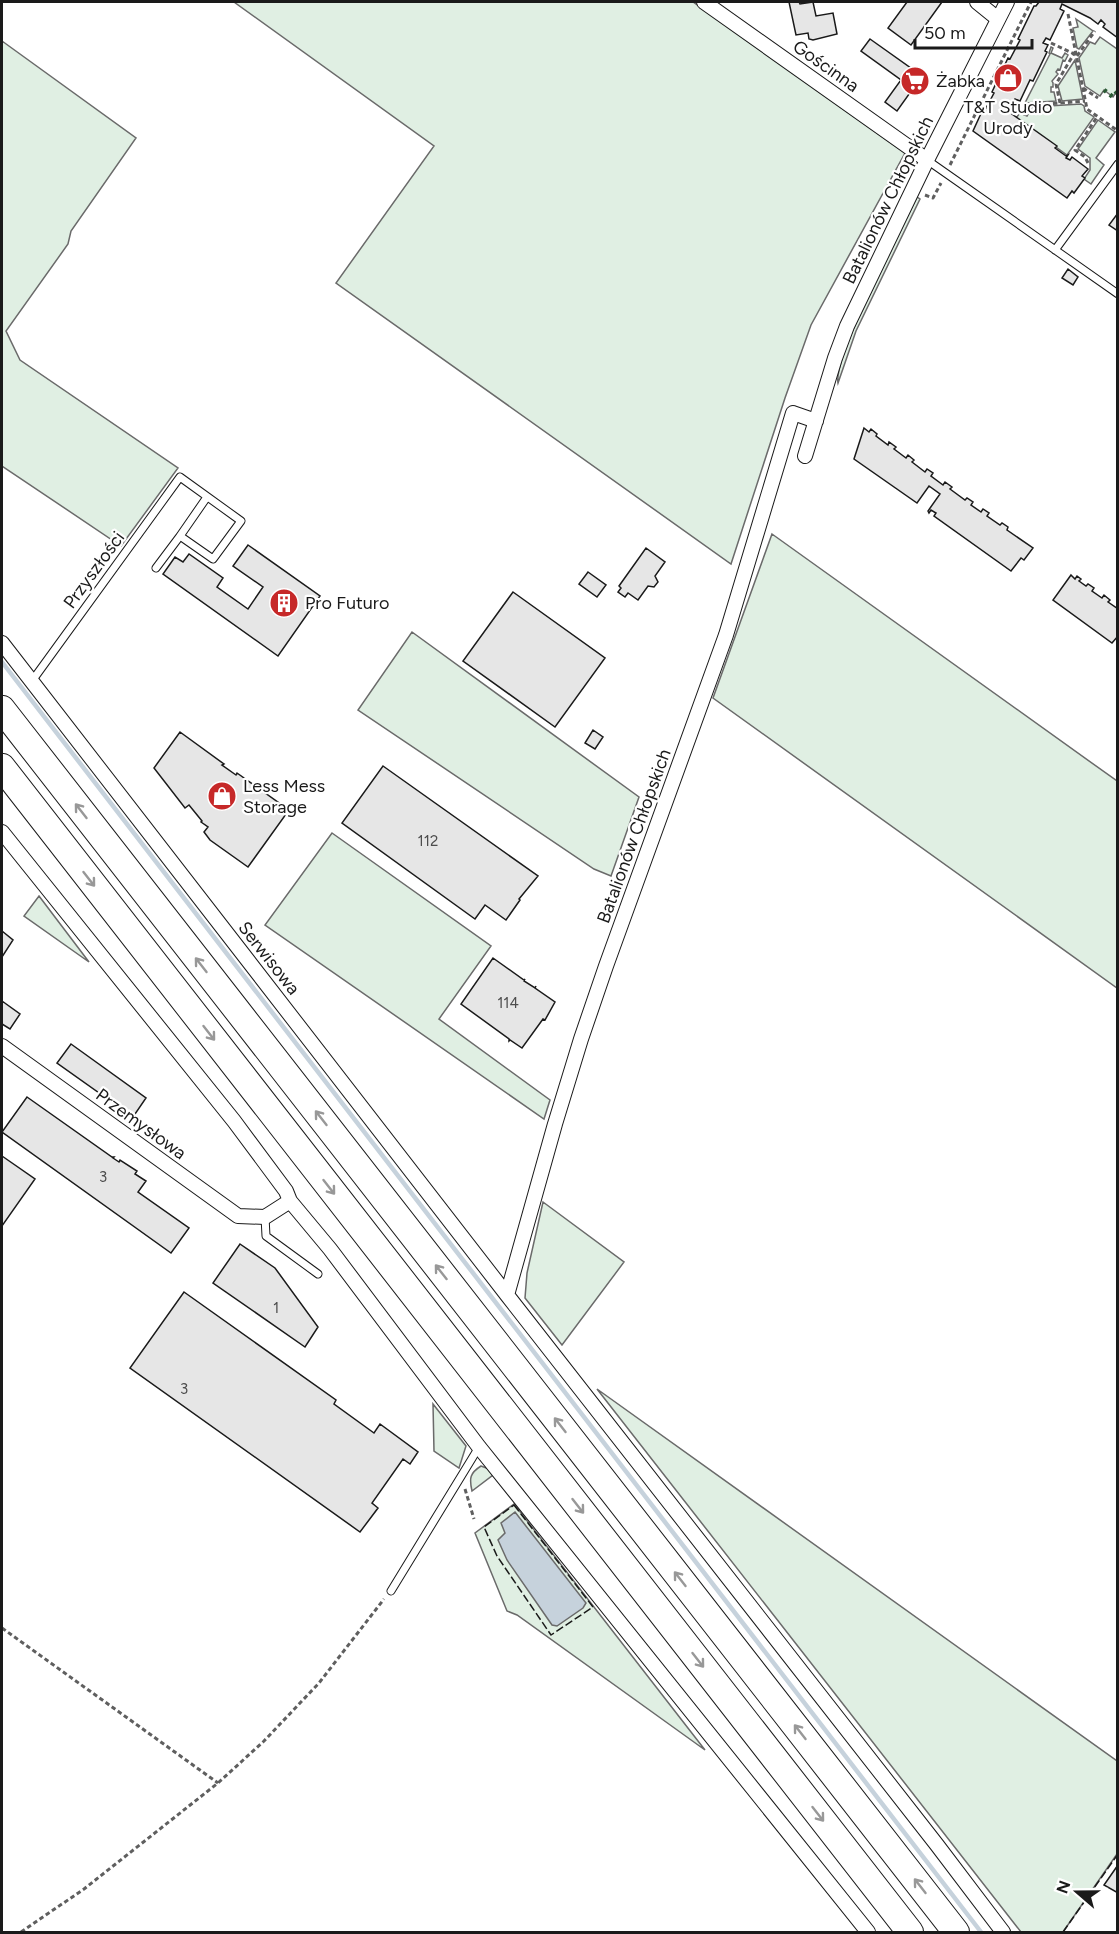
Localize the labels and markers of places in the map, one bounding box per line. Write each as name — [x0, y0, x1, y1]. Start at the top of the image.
shop icon: T&T Studio Urody — [992, 62, 1024, 94]
supermarket icon: Żabka — [899, 65, 931, 97]
place label: Żabka — [936, 70, 985, 92]
place label: T&T Studio Urody — [964, 96, 1052, 139]
building icon: Pro Futuro — [268, 587, 300, 619]
place label: Pro Futuro — [305, 592, 389, 614]
place label: Less Mess Storage — [243, 775, 325, 818]
shop icon: Less Mess Storage — [206, 780, 238, 812]

